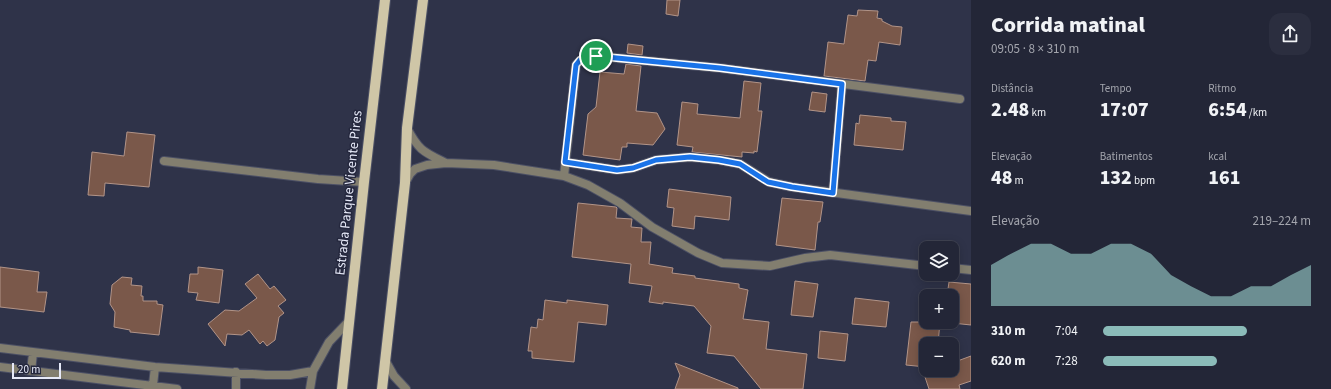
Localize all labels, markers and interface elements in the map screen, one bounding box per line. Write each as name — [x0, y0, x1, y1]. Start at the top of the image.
text: Corrida matinal — [991, 9, 1145, 41]
button: share — [1269, 13, 1311, 55]
pin — [579, 39, 613, 73]
text: 09:05 · 8 × 310 m — [991, 40, 1079, 58]
icon: arrive — [585, 45, 607, 67]
text: Distância — [991, 81, 1033, 96]
text: Tempo — [1100, 81, 1131, 96]
text: Ritmo — [1208, 81, 1236, 96]
text: 2.48 — [991, 96, 1029, 124]
text: 17:07 — [1100, 96, 1149, 124]
text: 6:54 — [1208, 96, 1247, 124]
text: km — [1029, 105, 1046, 120]
text: /km — [1247, 105, 1267, 120]
street label: Estrada Parque Vicente Pires — [330, 109, 368, 276]
text: Elevação — [991, 149, 1032, 164]
text: Batimentos — [1100, 149, 1153, 164]
text: kcal — [1208, 149, 1227, 164]
text: 48 — [991, 164, 1012, 192]
text: 132 — [1100, 164, 1132, 192]
text: 161 — [1208, 164, 1240, 192]
text: m — [1012, 173, 1024, 188]
text: bpm — [1132, 173, 1155, 188]
text: Elevação — [991, 212, 1039, 230]
text: 219–224 m — [1253, 212, 1311, 230]
map controls — [919, 241, 959, 377]
button: layers — [919, 241, 959, 281]
button: + — [919, 289, 959, 329]
text: 310 m — [991, 322, 1025, 340]
text: 7:04 — [1055, 322, 1078, 340]
button: − — [919, 337, 959, 377]
text: 620 m — [991, 352, 1025, 370]
text: 7:28 — [1055, 352, 1078, 370]
scale bar — [12, 361, 61, 380]
text: 20 m — [18, 362, 40, 377]

